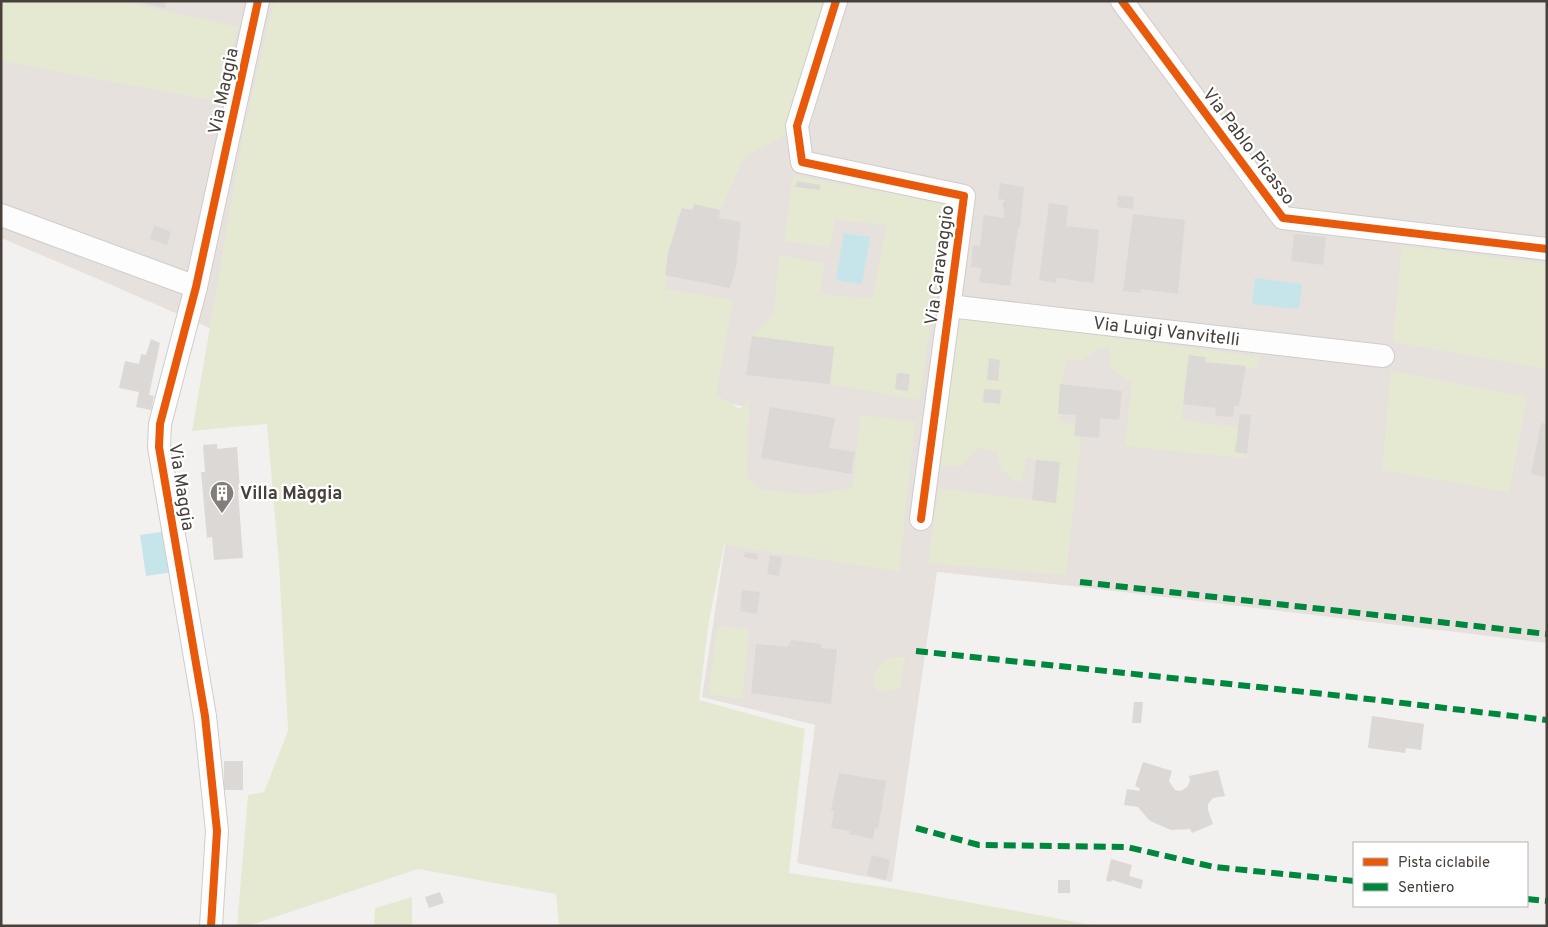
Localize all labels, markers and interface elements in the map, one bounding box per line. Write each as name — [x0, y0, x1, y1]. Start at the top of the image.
street label: Via Maggia — [204, 46, 245, 137]
street label: Via Pablo Picasso — [1196, 84, 1299, 210]
street label: Via Caravaggio — [921, 204, 960, 327]
street label: Via Luigi Vanvitelli — [1092, 313, 1241, 352]
street label: Via Maggia — [162, 442, 199, 532]
building icon: Villa Màggia — [209, 480, 235, 514]
place label: Villa Màggia — [240, 483, 342, 506]
legend — [1353, 842, 1528, 907]
text: Pista ciclabile — [1398, 854, 1490, 873]
text: Sentiero — [1398, 879, 1454, 898]

